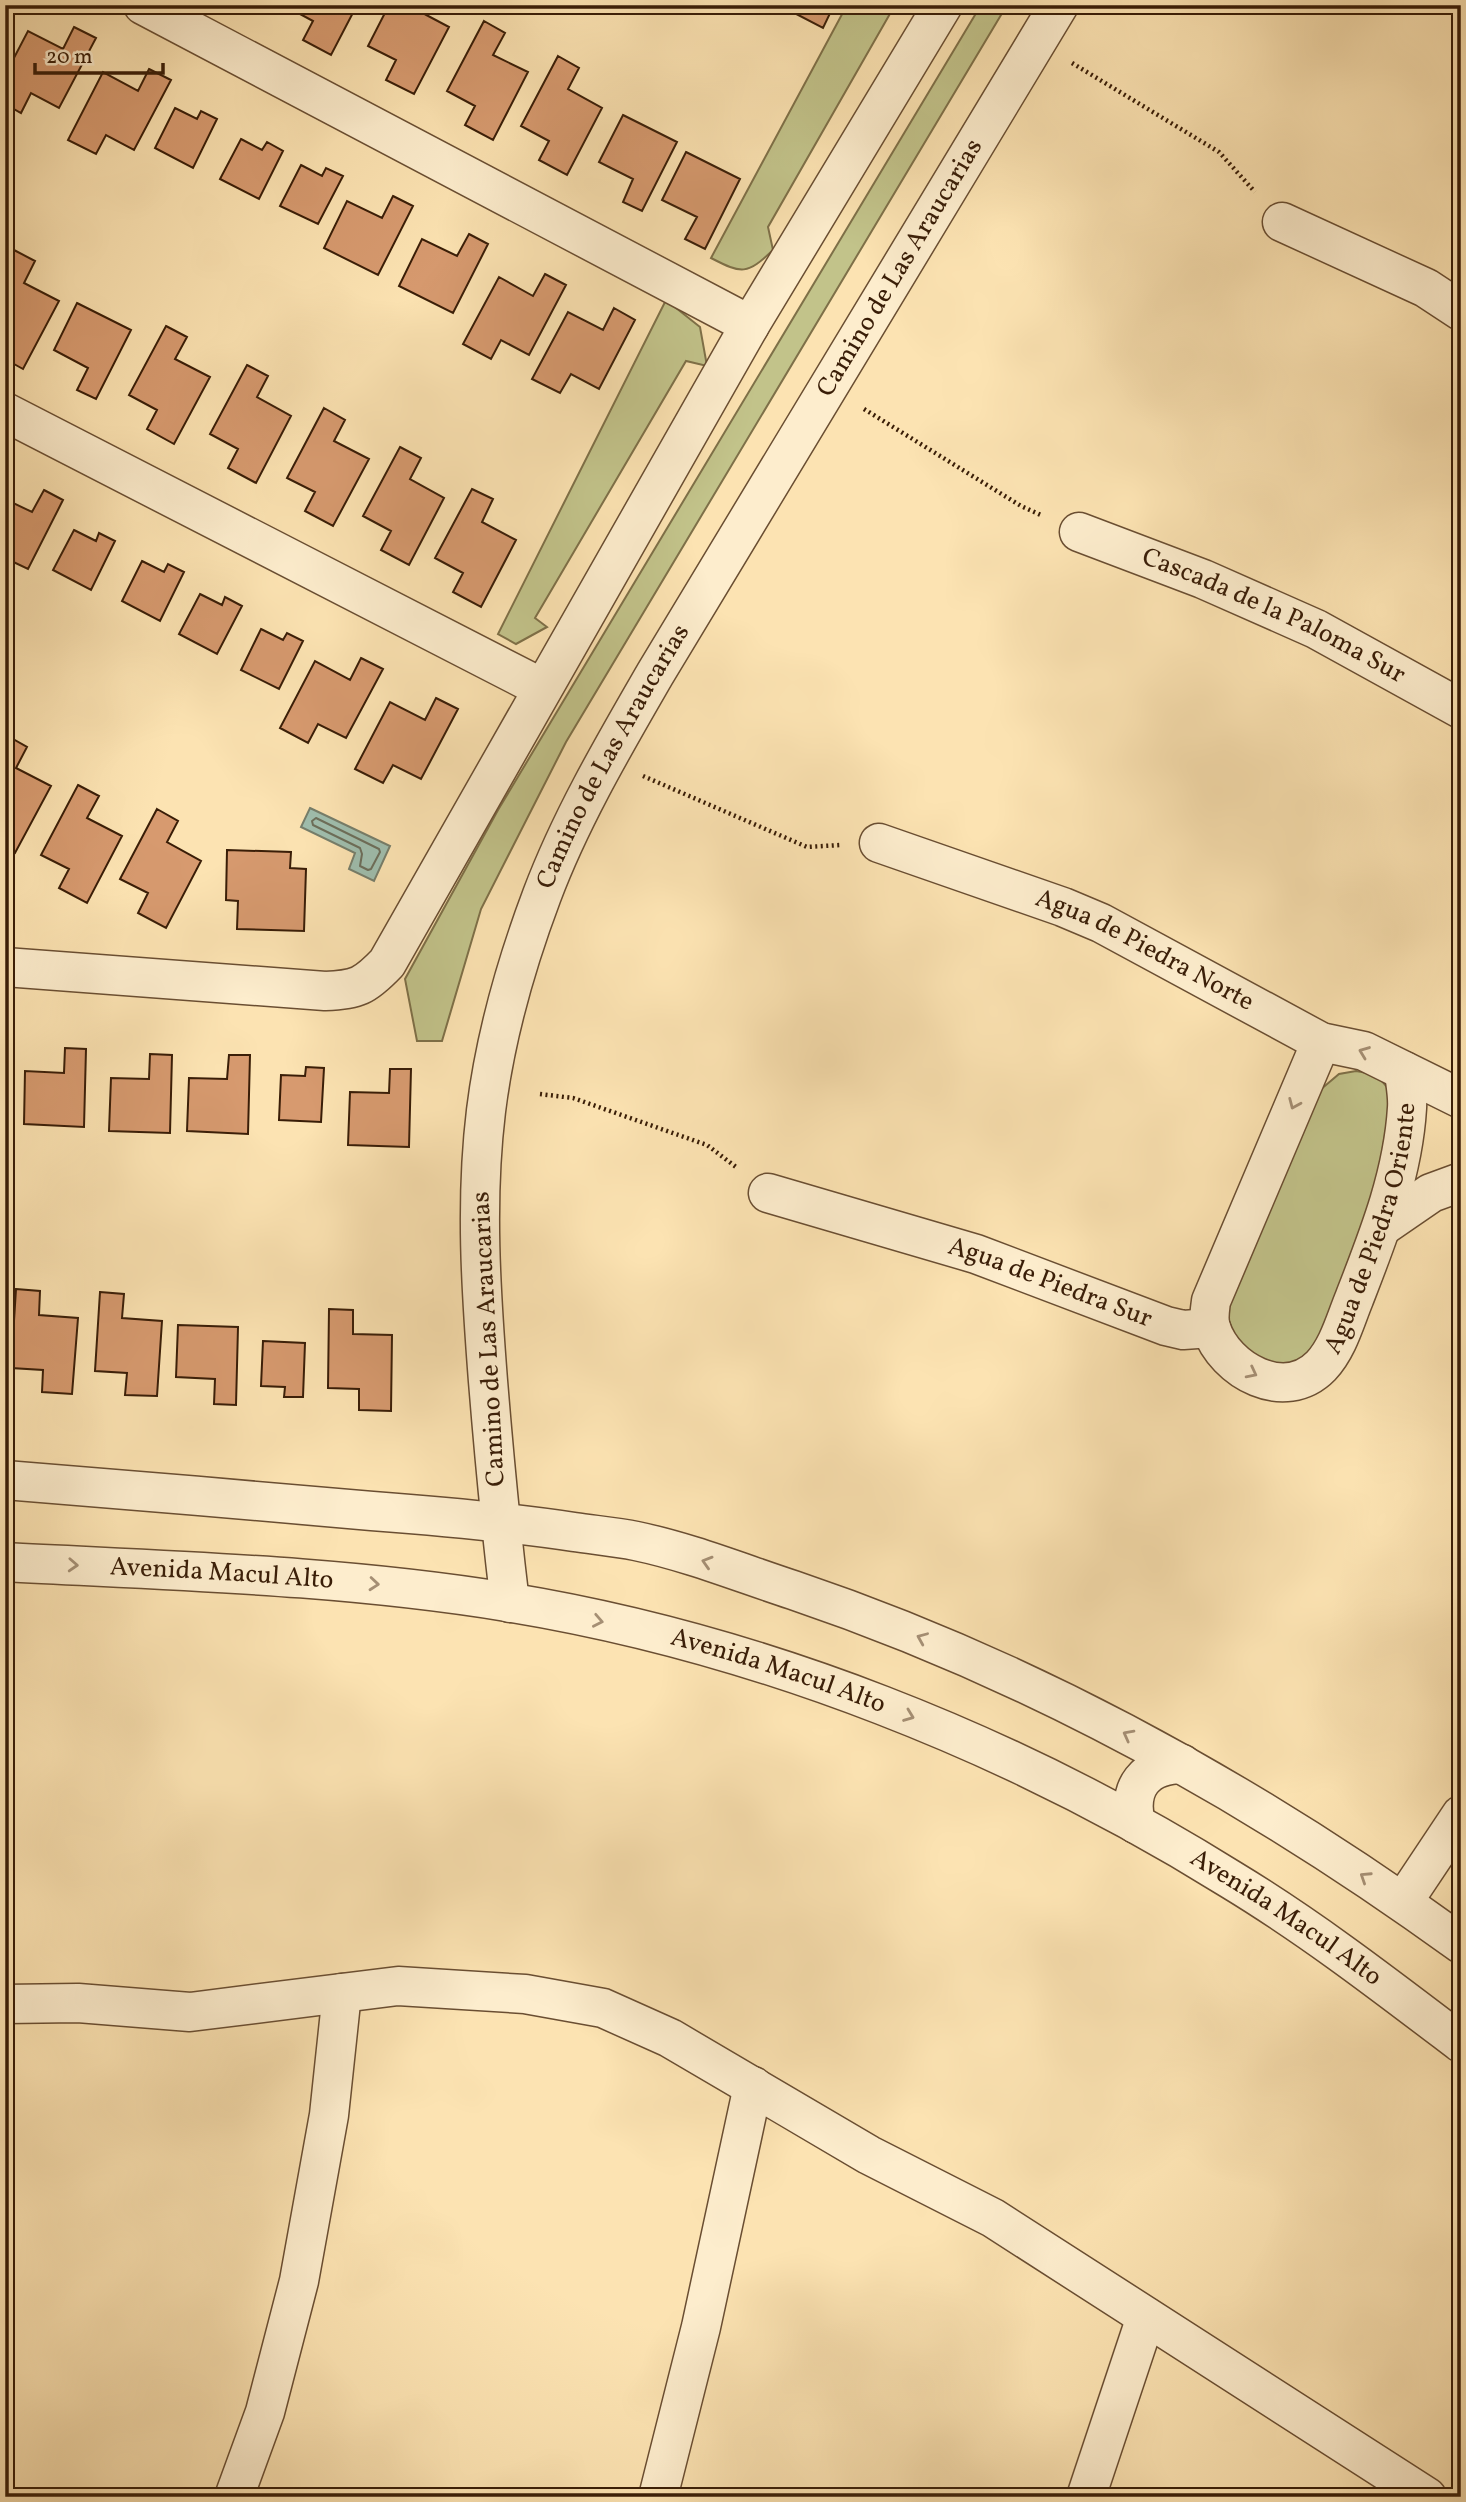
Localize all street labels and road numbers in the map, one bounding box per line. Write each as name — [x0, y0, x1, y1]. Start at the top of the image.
street label: Camino de Las Araucarias — [808, 132, 992, 404]
street label: Cascada de la Paloma Sur — [1136, 539, 1412, 693]
street label: Camino de Las Araucarias — [528, 618, 699, 894]
street label: Agua de Piedra Norte — [1030, 881, 1260, 1020]
street label: Agua de Piedra Oriente — [1315, 1102, 1425, 1361]
street label: Camino de Las Araucarias — [463, 1190, 515, 1488]
street label: Agua de Piedra Sur — [944, 1229, 1157, 1337]
street label: Avenida Macul Alto — [109, 1549, 335, 1599]
street label: Avenida Macul Alto — [667, 1620, 891, 1723]
street label: Avenida Macul Alto — [1183, 1841, 1389, 1995]

